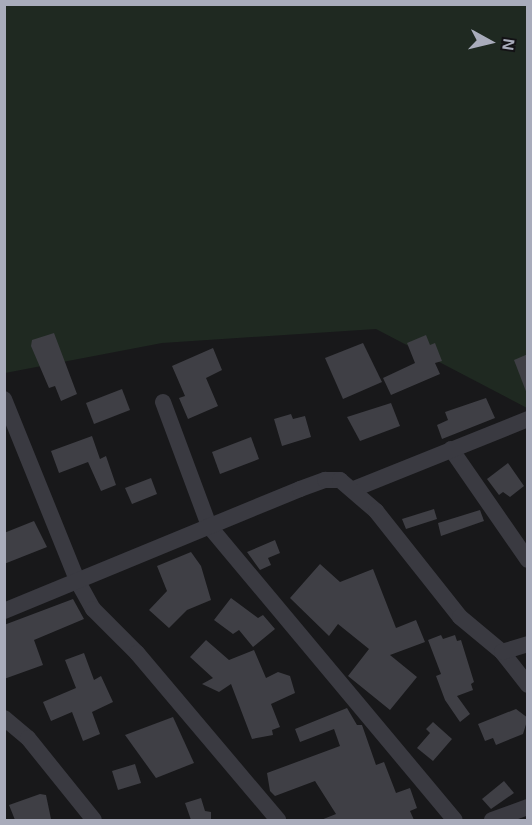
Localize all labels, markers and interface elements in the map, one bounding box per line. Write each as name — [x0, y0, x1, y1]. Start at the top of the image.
north arrow — [460, 12, 520, 72]
text: N — [499, 38, 518, 51]

